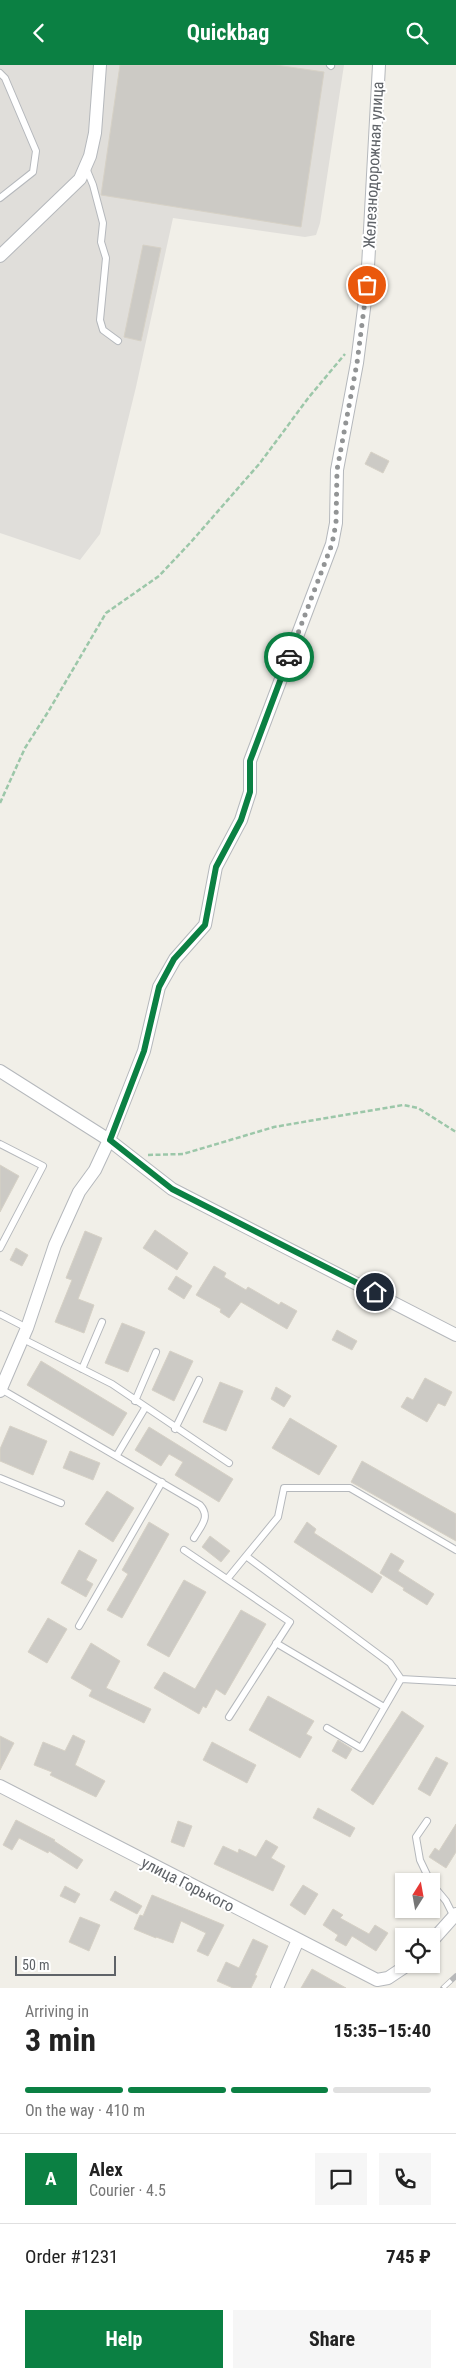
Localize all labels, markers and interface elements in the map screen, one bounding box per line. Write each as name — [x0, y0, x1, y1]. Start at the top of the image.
icon: back — [25, 19, 53, 47]
icon: search — [403, 19, 431, 47]
text: Quickbag — [187, 20, 269, 45]
street label: Железнодорожная улица — [360, 81, 387, 249]
pin — [346, 264, 388, 306]
icon: bag — [353, 271, 381, 299]
courier — [264, 632, 314, 682]
icon: car — [275, 643, 303, 671]
pin — [354, 1271, 396, 1313]
icon: home — [361, 1278, 389, 1306]
street label: улица Горького — [138, 1853, 237, 1916]
north arrow — [395, 1873, 440, 1917]
map controls — [395, 1873, 440, 1973]
button: locate — [395, 1928, 440, 1973]
scale bar — [15, 1953, 116, 1976]
text: 50 m — [22, 1957, 50, 1973]
text: Arriving in — [25, 2002, 89, 2021]
text: 15:35–15:40 — [333, 2019, 431, 2042]
text: 3 min — [25, 2021, 96, 2059]
text: On the way · 410 m — [25, 2101, 145, 2120]
button: chat — [315, 2153, 367, 2205]
button: phone — [379, 2153, 431, 2205]
text: Alex — [89, 2158, 123, 2181]
text: A — [45, 2167, 57, 2190]
text: Courier · 4.5 — [89, 2181, 166, 2200]
text: Order #1231 — [25, 2245, 118, 2268]
text: 745 ₽ — [386, 2245, 431, 2268]
button: Help — [25, 2310, 223, 2368]
button: Share — [233, 2310, 431, 2368]

